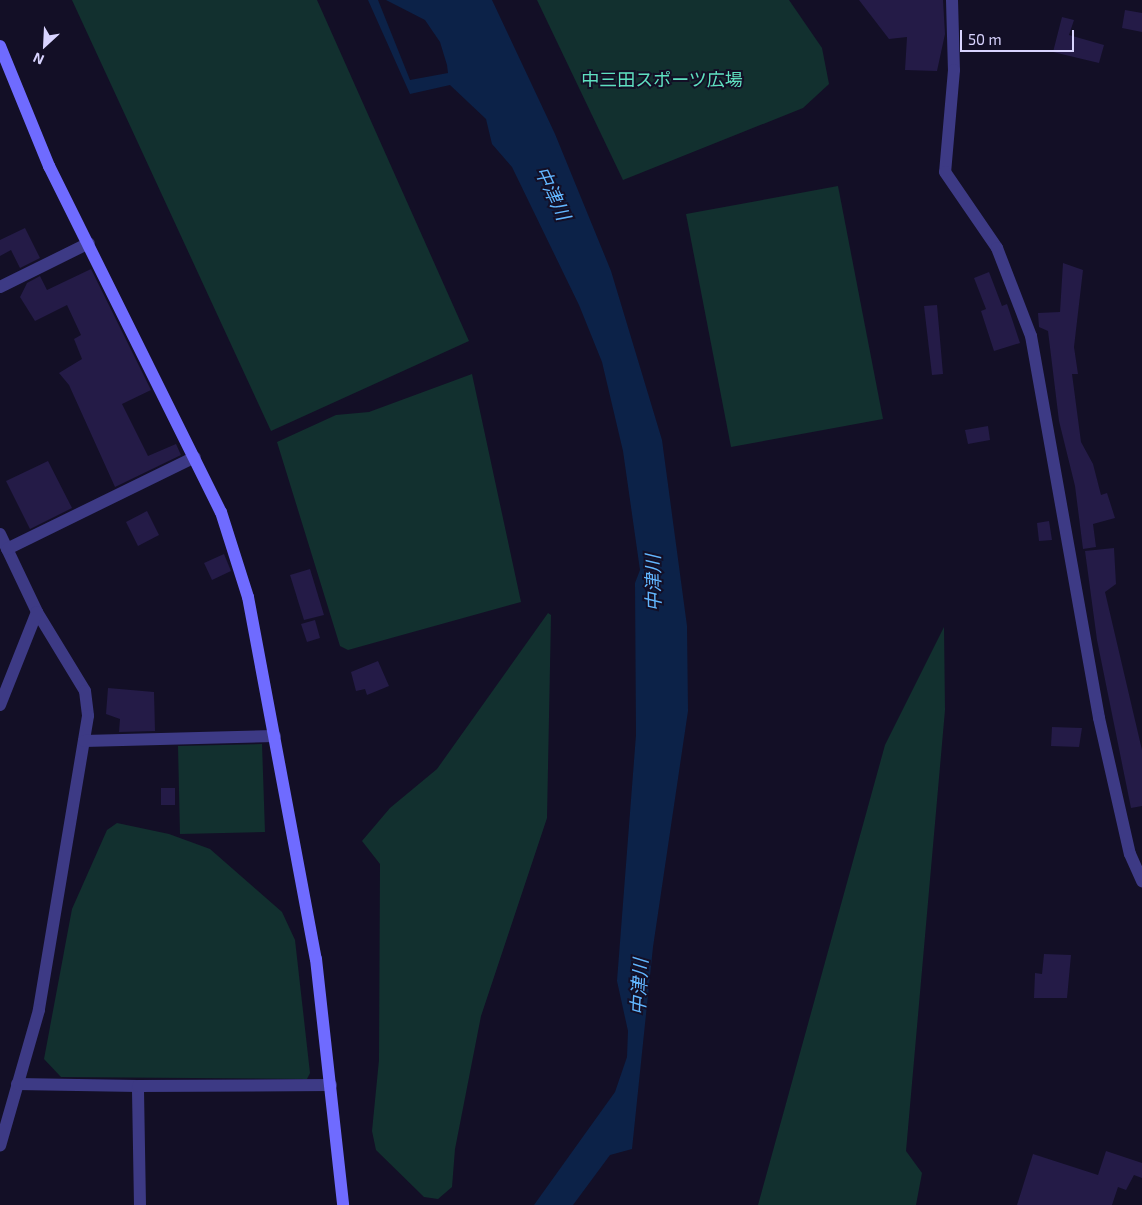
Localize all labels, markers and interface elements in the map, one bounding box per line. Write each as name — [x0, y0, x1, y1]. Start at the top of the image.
north arrow — [20, 20, 70, 70]
scale bar — [962, 20, 1076, 52]
text: 50 m — [968, 30, 1002, 48]
text: N — [30, 49, 47, 69]
park label: 中三田スポーツ広場 — [581, 68, 743, 90]
water label: 中津川 — [531, 162, 575, 224]
water label: 中津川 — [641, 554, 665, 612]
water label: 中津川 — [626, 958, 652, 1016]

